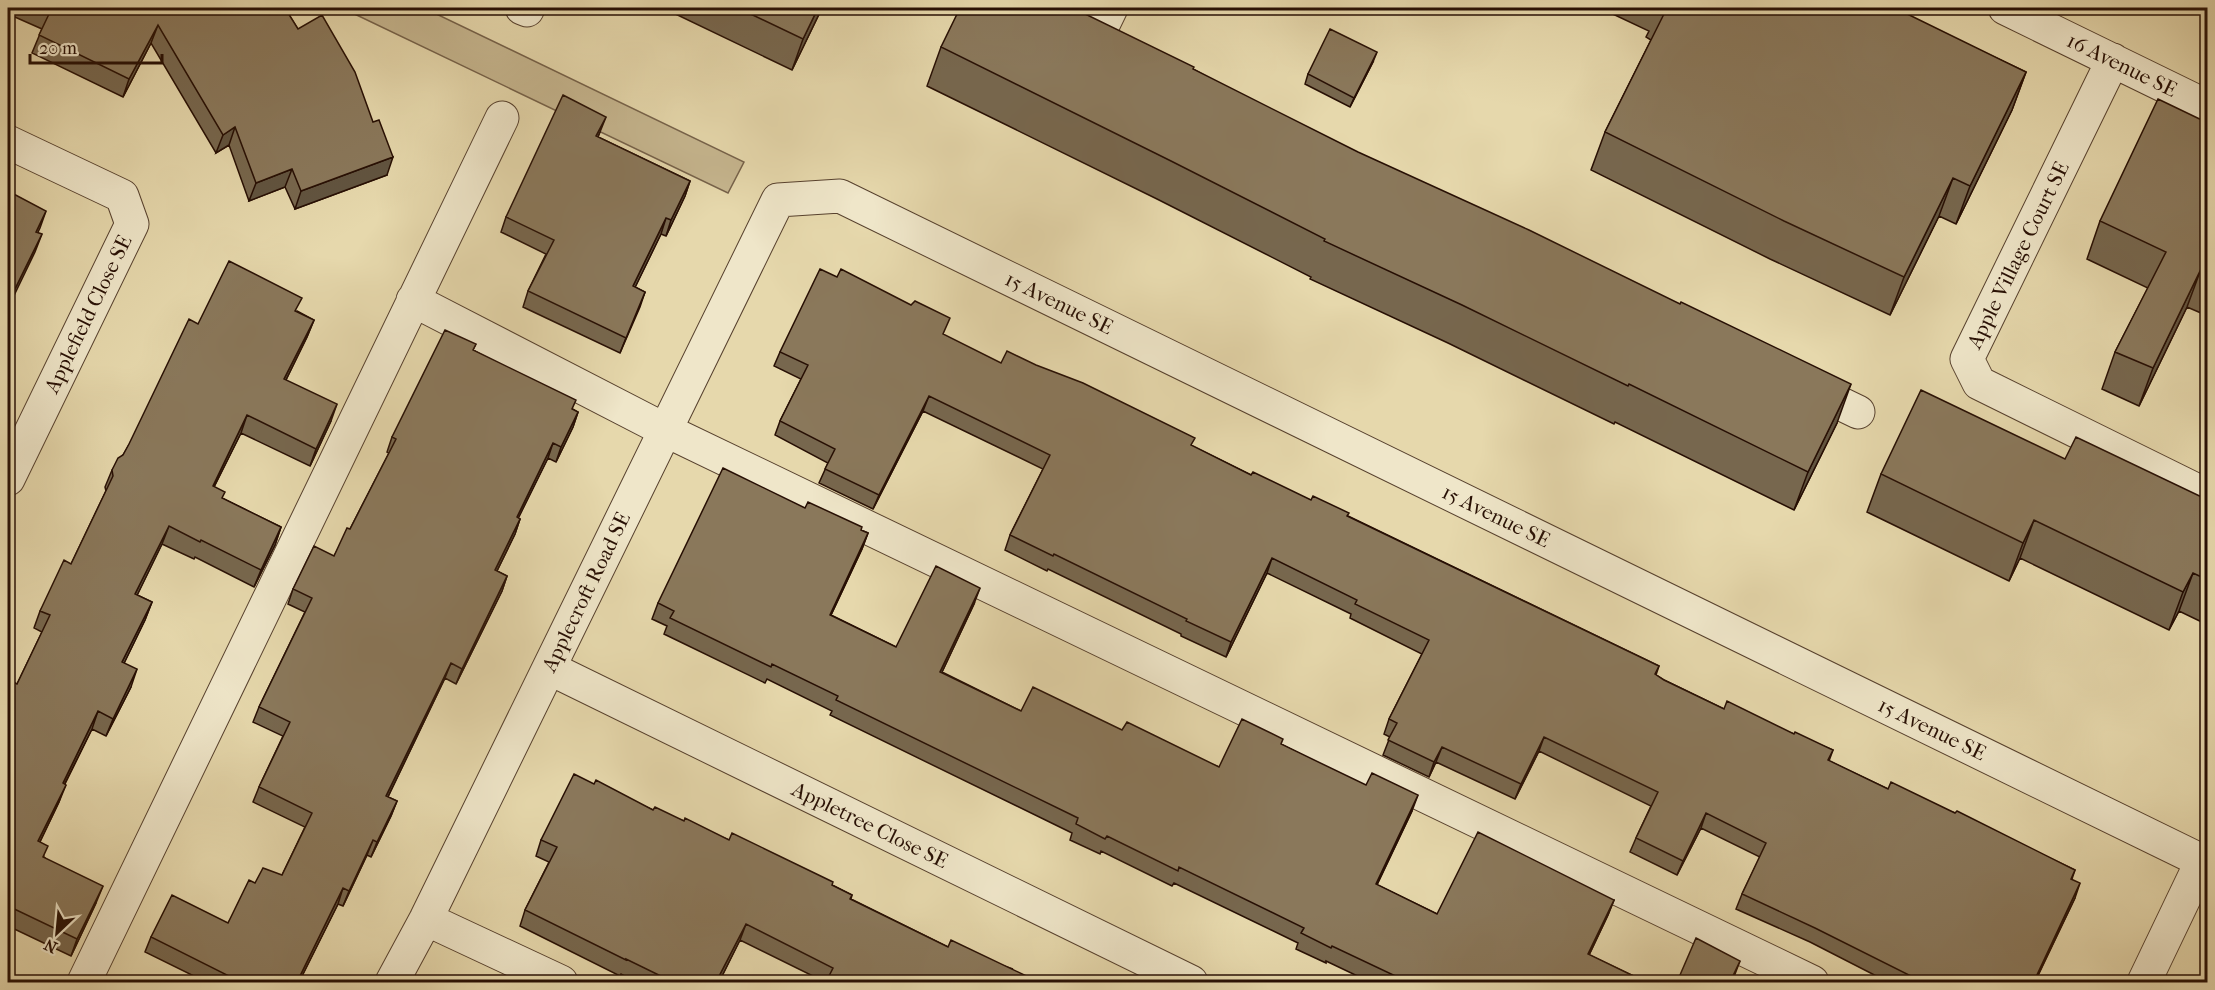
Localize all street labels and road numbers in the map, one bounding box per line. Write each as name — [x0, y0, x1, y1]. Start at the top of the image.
street label: 16 Avenue SE — [2063, 28, 2181, 102]
street label: Apple Village Court SE — [1962, 157, 2074, 353]
street label: Applefield Close SE — [39, 231, 137, 398]
street label: 15 Avenue SE — [1001, 267, 1117, 339]
street label: 15 Avenue SE — [1438, 480, 1554, 552]
street label: Applecroft Road SE — [537, 508, 635, 677]
street label: 15 Avenue SE — [1874, 693, 1990, 765]
street label: Appletree Close SE — [787, 776, 952, 873]

